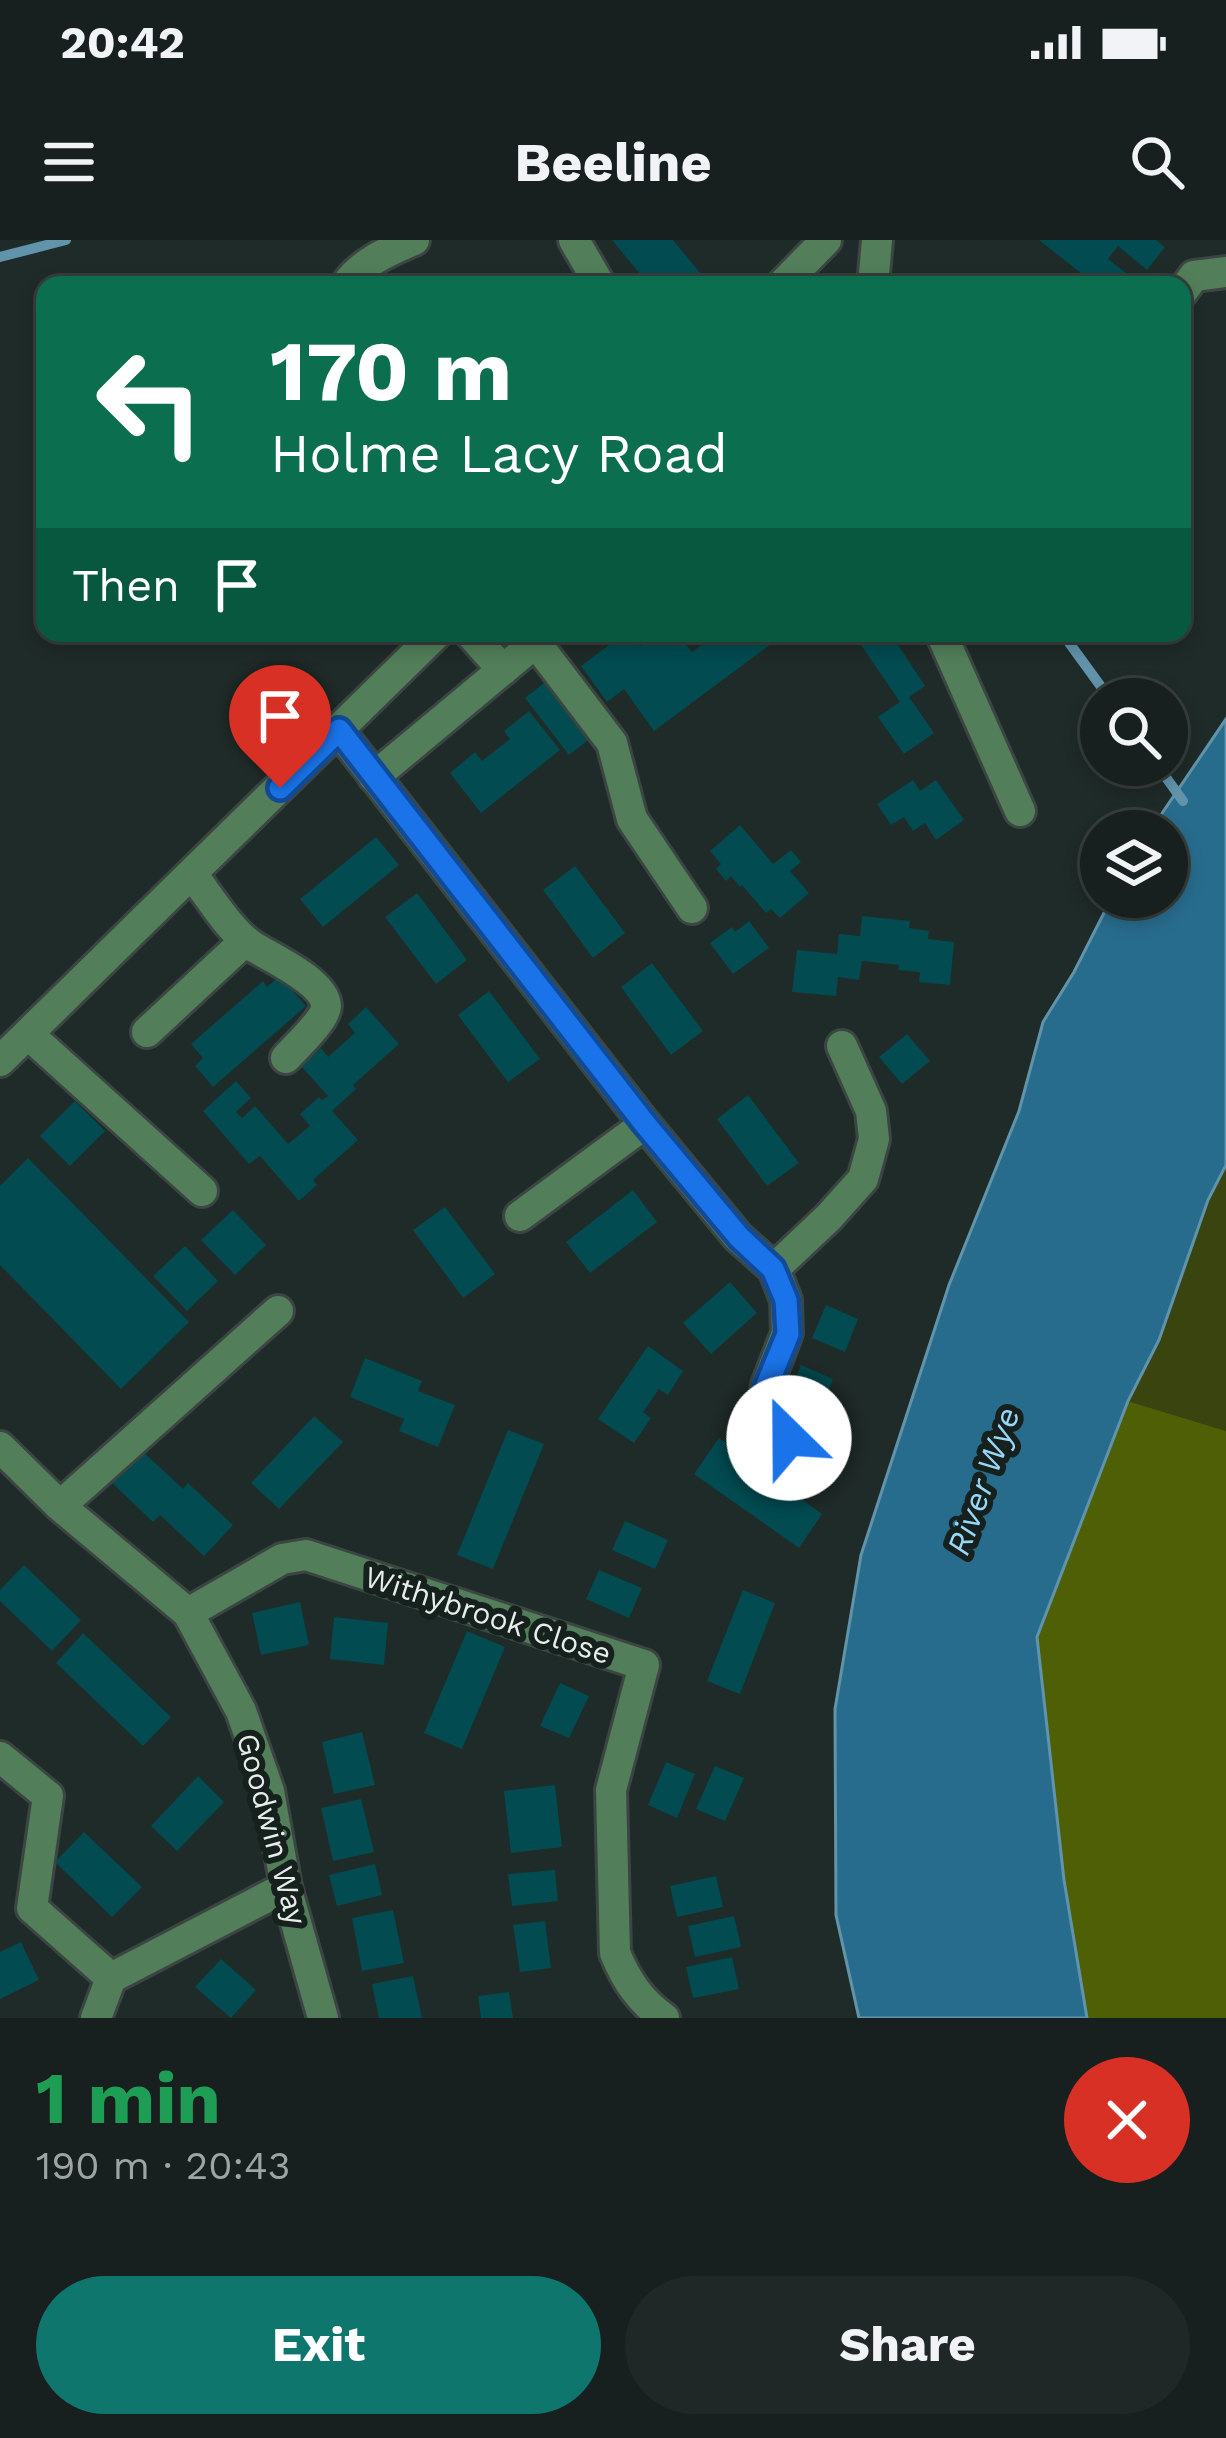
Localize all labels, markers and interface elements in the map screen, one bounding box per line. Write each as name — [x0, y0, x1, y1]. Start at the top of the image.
text: 20:42 — [60, 16, 185, 69]
icon: menu — [36, 129, 102, 195]
icon: search — [1124, 129, 1190, 195]
text: Beeline — [514, 131, 712, 194]
text: 170 m — [270, 322, 512, 420]
icon: left — [72, 324, 228, 480]
text: Holme Lacy Road — [270, 422, 728, 485]
icon: arrive — [204, 552, 270, 618]
text: Then — [72, 559, 180, 612]
pin — [229, 665, 331, 788]
map controls — [1080, 678, 1188, 918]
button: search — [1080, 678, 1188, 786]
icon: arrive — [247, 683, 313, 749]
button: layers — [1080, 810, 1188, 918]
position arrow — [726, 1375, 852, 1501]
water label: River Wye — [938, 1402, 1028, 1560]
street label: Withybrook Close — [360, 1559, 616, 1671]
street label: Goodwin Way — [230, 1729, 315, 1929]
text: 1 min — [36, 2056, 221, 2140]
button: close — [1064, 2057, 1190, 2183]
text: 190 m · 20:43 — [36, 2143, 291, 2188]
button: Exit — [36, 2276, 601, 2414]
button: Share — [625, 2276, 1190, 2414]

